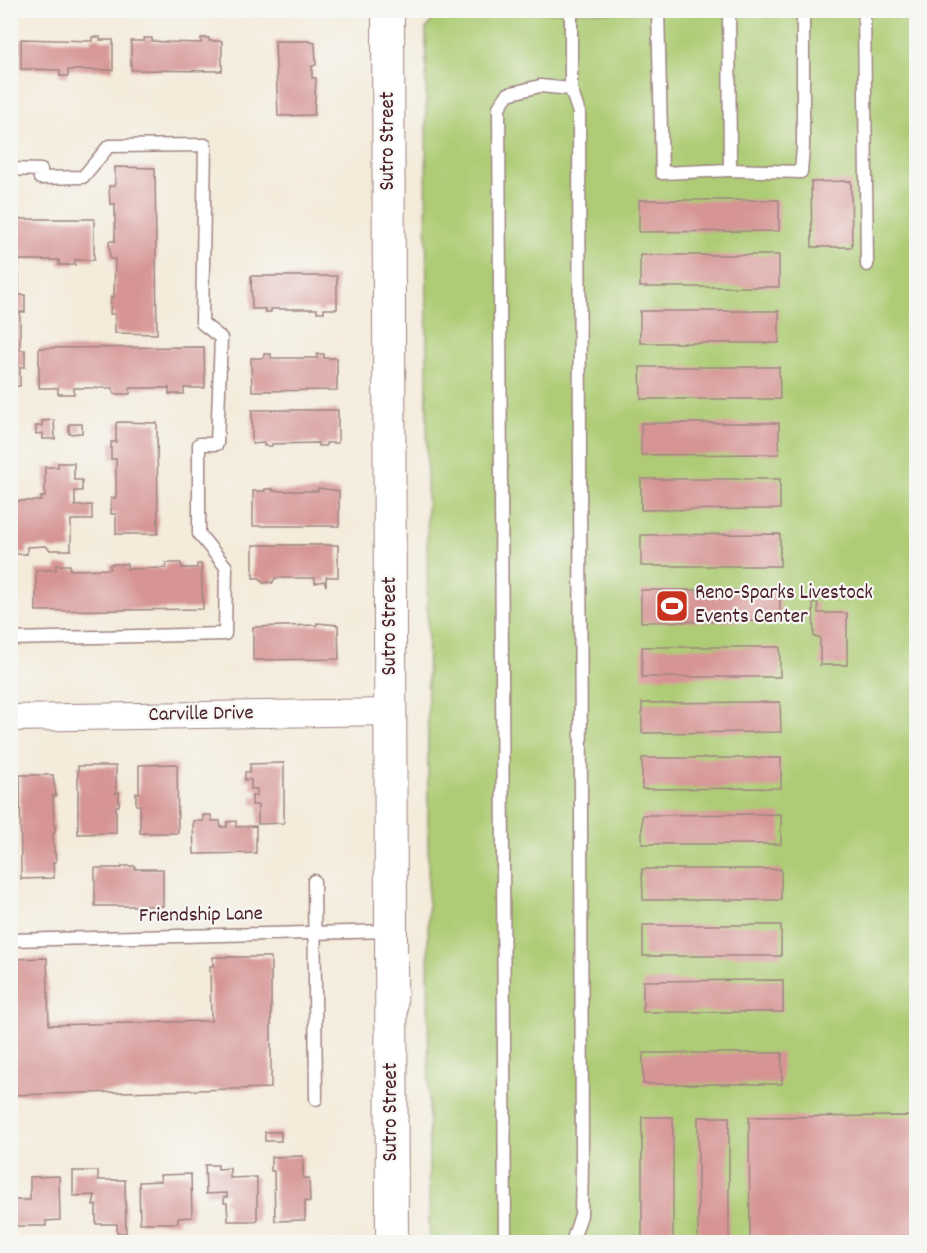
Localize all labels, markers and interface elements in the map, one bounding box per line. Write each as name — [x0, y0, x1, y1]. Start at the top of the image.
street label: Sutro Street — [374, 91, 404, 191]
street label: Sutro Street — [376, 576, 406, 676]
place label: Reno-Sparks Livestock Events Center — [695, 579, 873, 633]
sports icon: Reno-Sparks Livestock Events Center — [654, 588, 690, 624]
street label: Carville Drive — [148, 699, 254, 731]
street label: Friendship Lane — [139, 900, 263, 932]
street label: Sutro Street — [377, 1062, 407, 1162]

